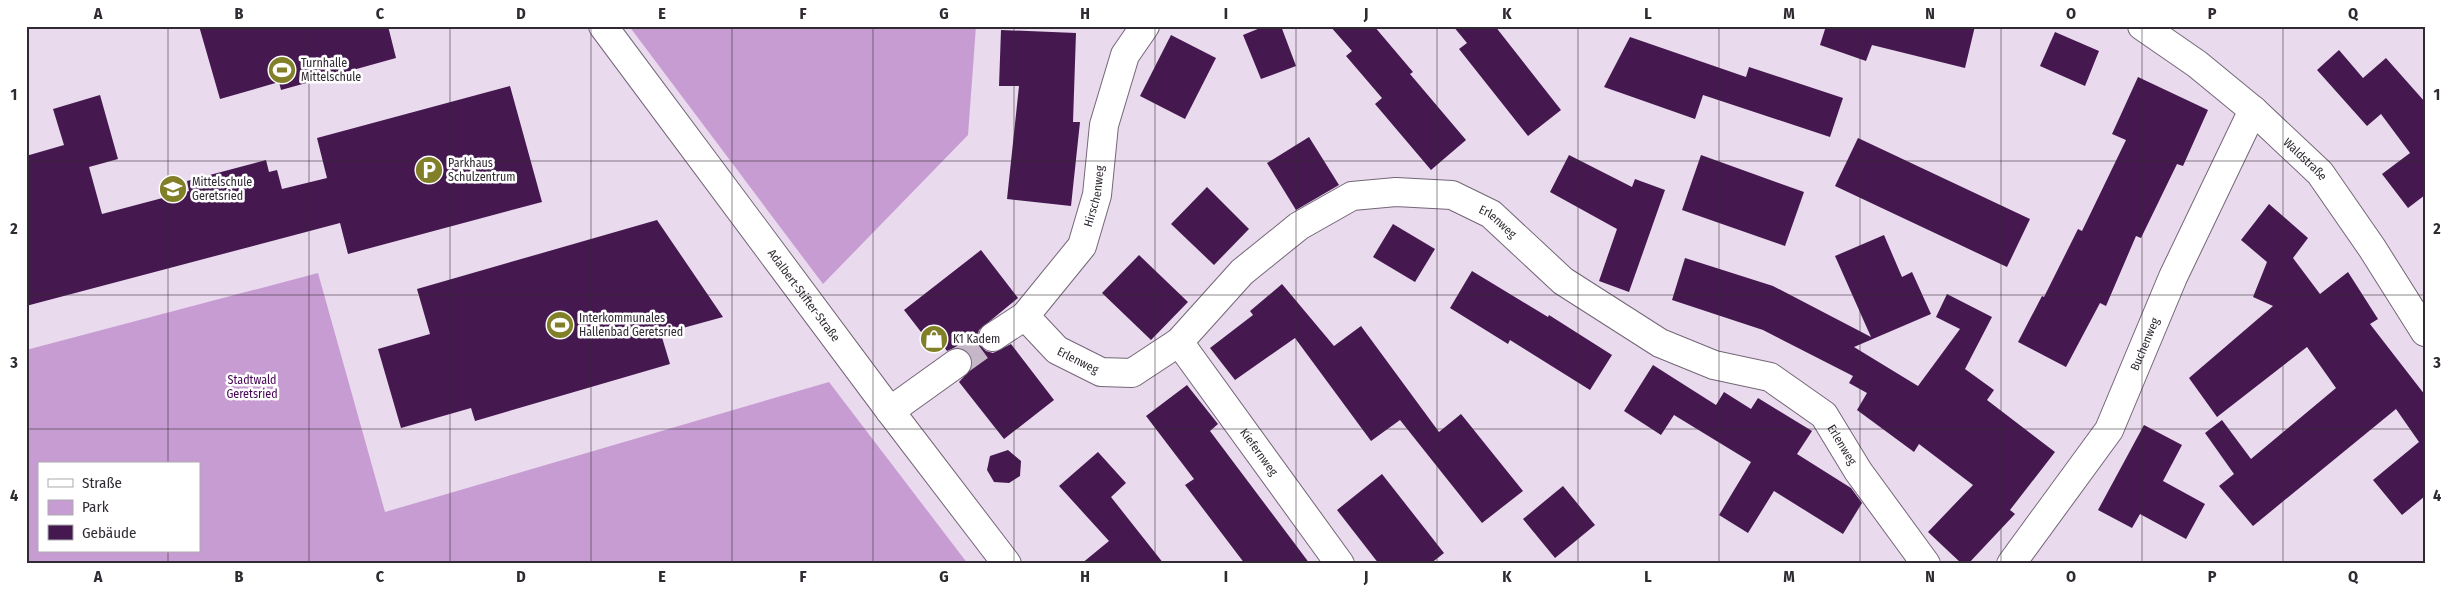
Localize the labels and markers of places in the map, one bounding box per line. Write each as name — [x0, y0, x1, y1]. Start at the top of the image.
sports icon: Turnhalle Mittelschule — [267, 55, 297, 85]
place label: Turnhalle Mittelschule — [301, 56, 361, 84]
parking icon: Parkhaus Schulzentrum — [414, 155, 444, 185]
place label: Parkhaus Schulzentrum — [448, 156, 516, 184]
school or university icon: Mittelschule Geretsried — [158, 174, 188, 204]
place label: Mittelschule Geretsried — [192, 175, 252, 203]
sports icon: Interkommunales Hallenbad Geretsried — [545, 310, 575, 340]
place label: Interkommunales Hallenbad Geretsried — [579, 311, 683, 339]
shop icon: K1 Kadem — [919, 324, 949, 354]
place label: K1 Kadem — [953, 332, 1000, 346]

